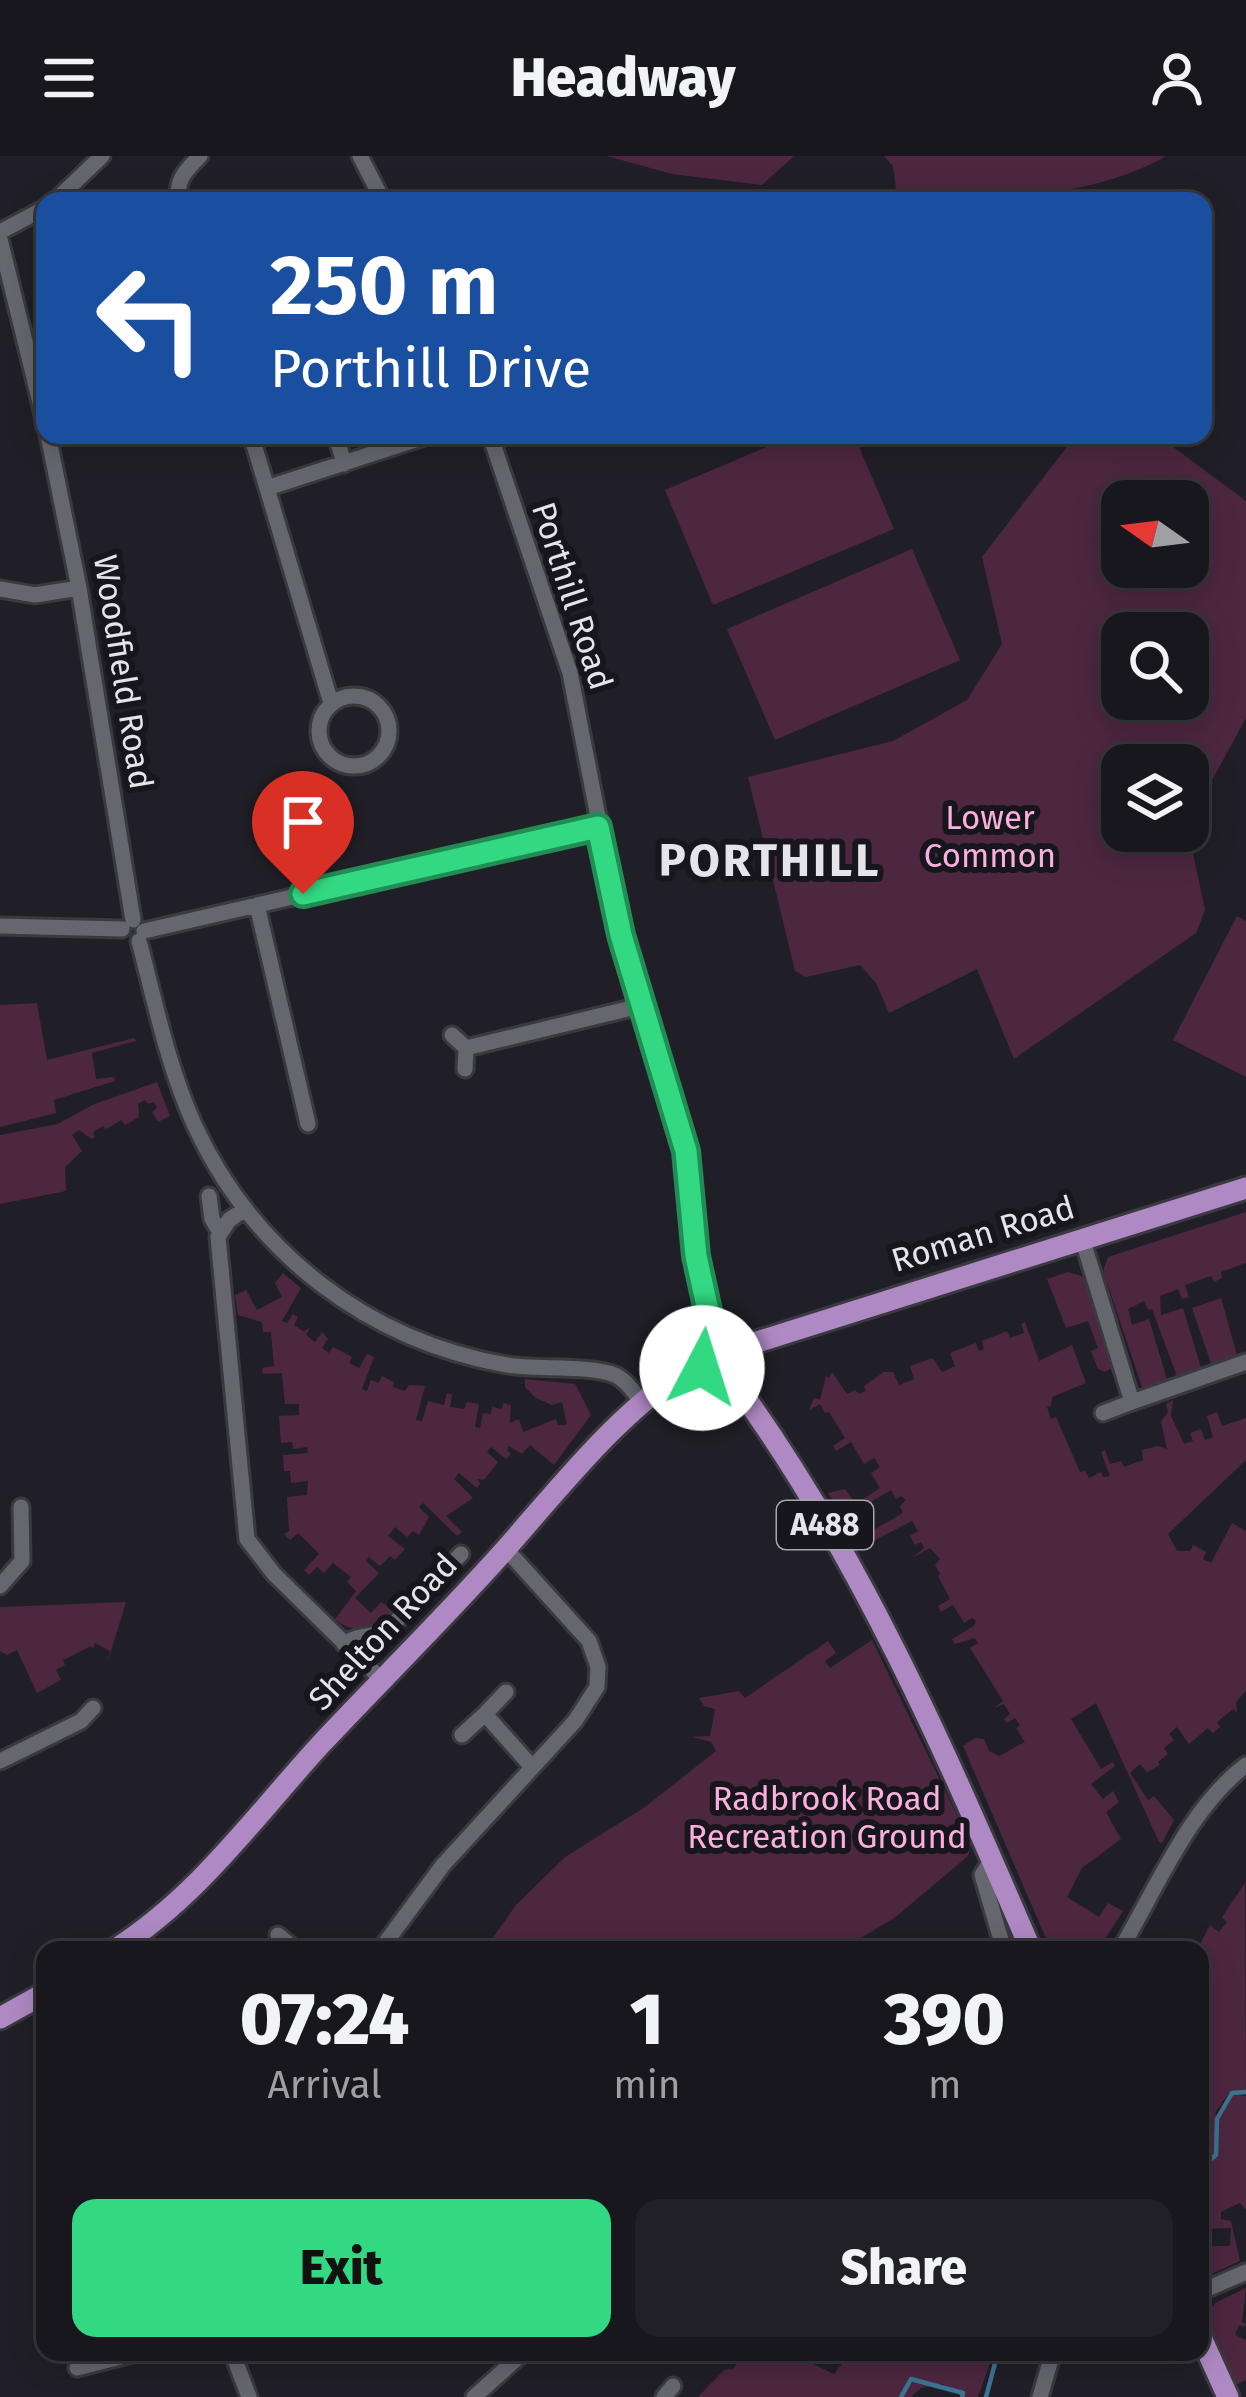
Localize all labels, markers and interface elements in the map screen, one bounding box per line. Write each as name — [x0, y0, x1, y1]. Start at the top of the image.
icon: menu — [36, 45, 102, 111]
icon: person — [1144, 45, 1210, 111]
text: Headway — [511, 46, 735, 110]
text: 250 m — [270, 235, 498, 336]
icon: left — [72, 240, 228, 396]
text: Porthill Drive — [270, 337, 591, 401]
north arrow — [1101, 480, 1209, 588]
map controls — [1101, 480, 1209, 852]
street label: Porthill Road — [523, 497, 621, 695]
street label: Woodfield Road — [85, 552, 161, 792]
button: search — [1101, 612, 1209, 720]
button: layers — [1101, 744, 1209, 852]
pin — [252, 771, 354, 894]
icon: arrive — [270, 789, 336, 855]
park label: Lower Common — [924, 798, 1056, 876]
district label: PORTHILL — [659, 834, 881, 888]
street label: Roman Road — [887, 1187, 1079, 1281]
position arrow — [639, 1305, 765, 1431]
road number: A488 — [777, 1501, 873, 1549]
street label: Shelton Road — [300, 1545, 466, 1719]
park label: Radbrook Road Recreation Ground — [687, 1779, 967, 1857]
text: 07:24 — [240, 1977, 410, 2063]
text: 1 — [630, 1977, 664, 2063]
text: 390 — [884, 1977, 1005, 2063]
text: Arrival — [267, 2062, 382, 2108]
text: min — [613, 2062, 681, 2108]
text: m — [928, 2062, 961, 2108]
button: Exit — [72, 2199, 611, 2337]
button: Share — [635, 2199, 1173, 2337]

